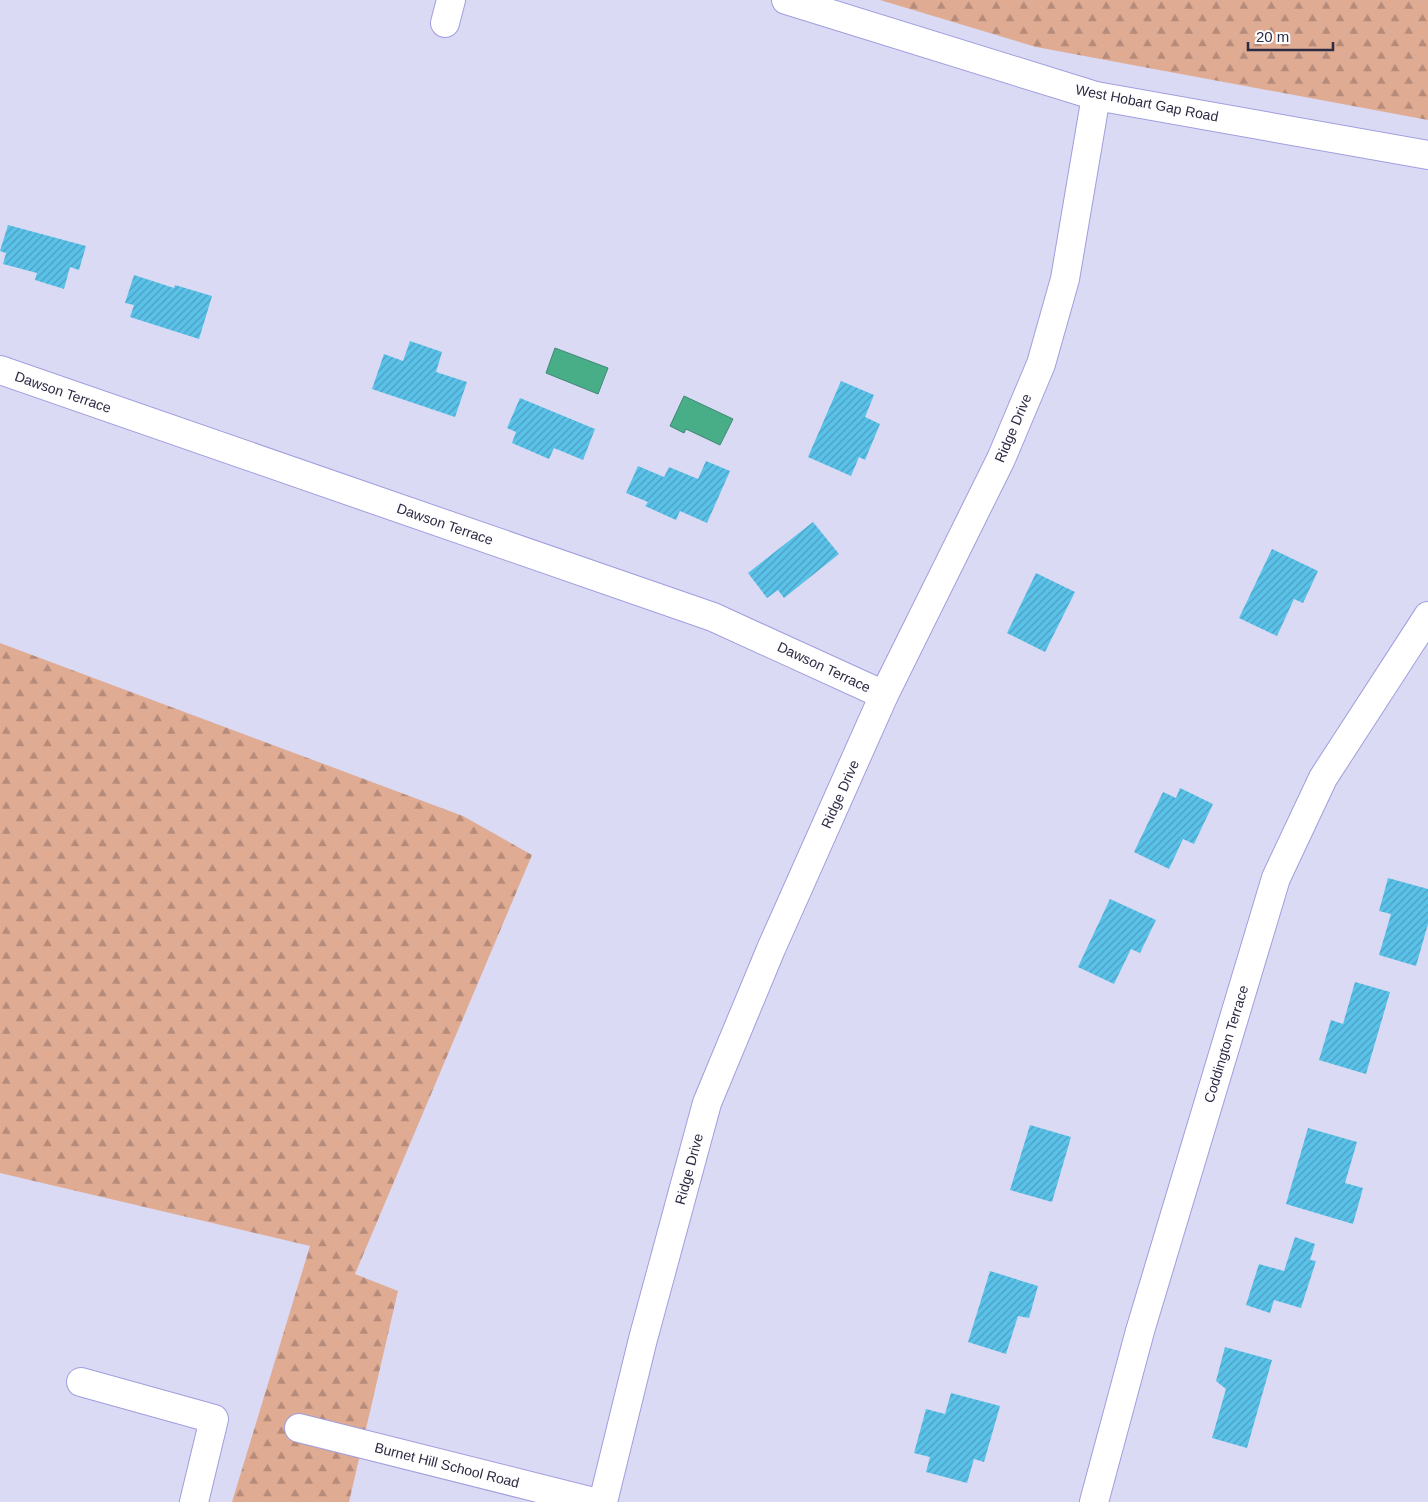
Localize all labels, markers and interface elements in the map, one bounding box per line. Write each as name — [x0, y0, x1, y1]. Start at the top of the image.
scale bar — [1248, 20, 1333, 52]
text: 20 m — [1256, 28, 1289, 45]
street label: West Hobart Gap Road — [1074, 81, 1220, 125]
street label: Dawson Terrace — [13, 368, 114, 416]
street label: Ridge Drive — [991, 391, 1035, 465]
street label: Dawson Terrace — [395, 500, 496, 548]
street label: Dawson Terrace — [775, 638, 873, 696]
street label: Ridge Drive — [818, 757, 862, 831]
street label: Coddington Terrace — [1201, 983, 1252, 1105]
street label: Ridge Drive — [672, 1131, 706, 1206]
street label: Burnet Hill School Road — [373, 1439, 521, 1491]

